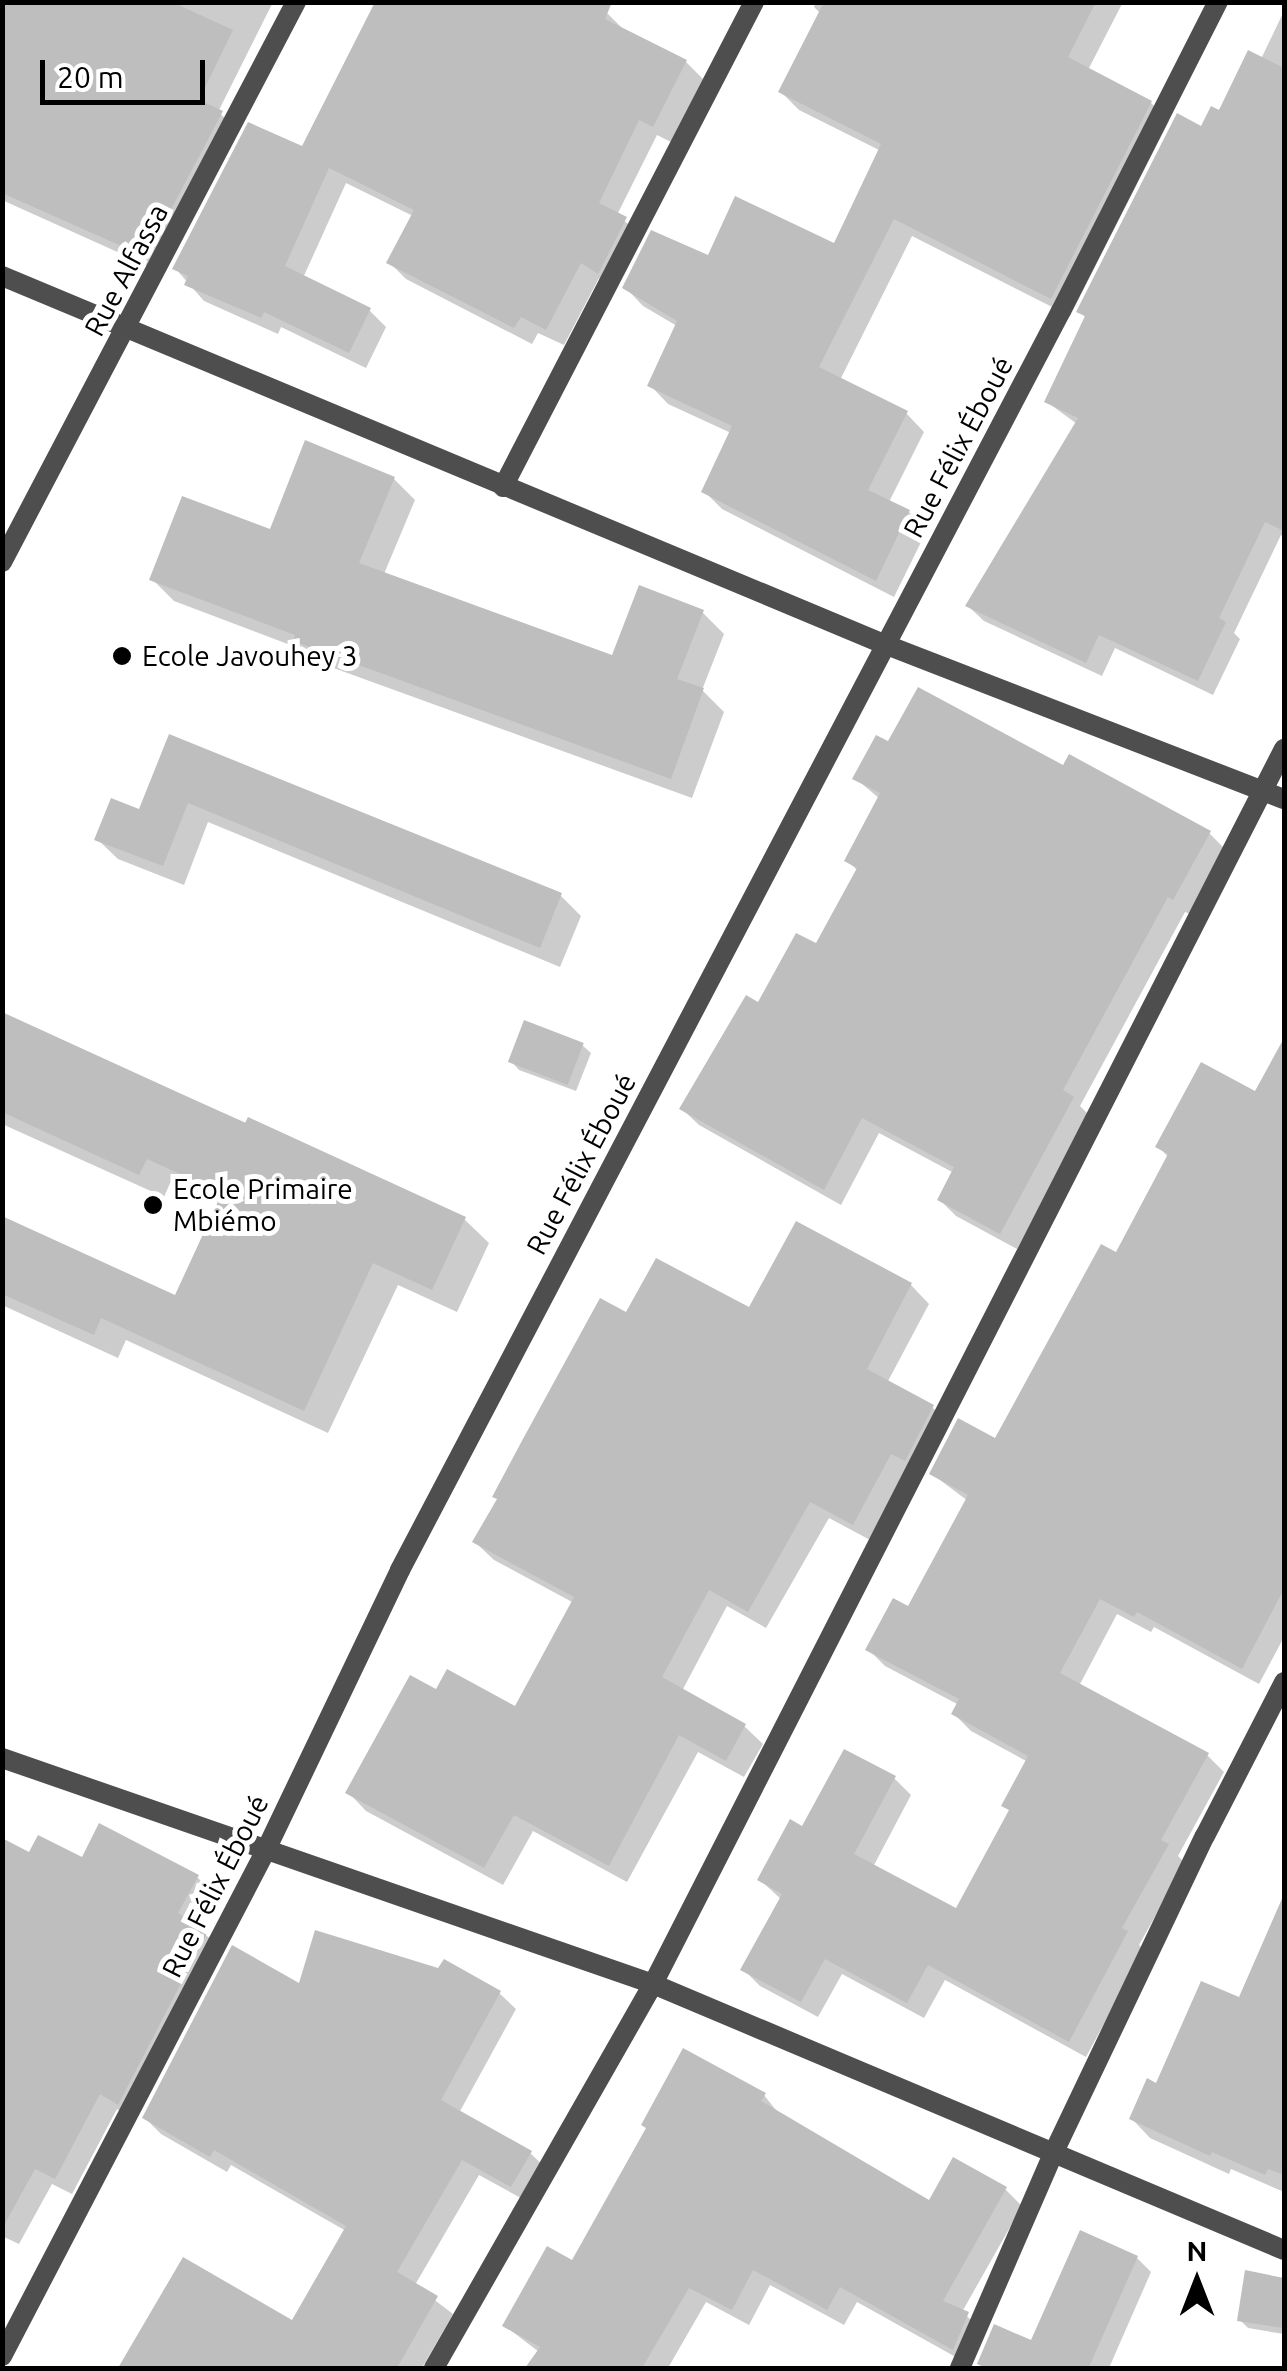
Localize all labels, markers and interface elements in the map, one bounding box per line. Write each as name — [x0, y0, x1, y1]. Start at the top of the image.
scale bar — [45, 40, 210, 102]
text: 20 m — [57, 60, 124, 94]
street label: Rue Alfassa — [77, 198, 175, 342]
street label: Rue Félix Éboué — [896, 351, 1020, 543]
place label: Ecole Javouhey 3 — [142, 639, 357, 673]
marker: Ecole Javouhey 3 — [111, 645, 133, 667]
street label: Rue Félix Éboué — [519, 1068, 643, 1260]
place label: Ecole Primaire Mbiémo — [173, 1172, 353, 1238]
marker: Ecole Primaire Mbiémo — [142, 1194, 164, 1216]
street label: Rue Félix Éboué — [155, 1789, 275, 1983]
north arrow — [1147, 2231, 1247, 2331]
text: N — [1187, 2235, 1207, 2266]

